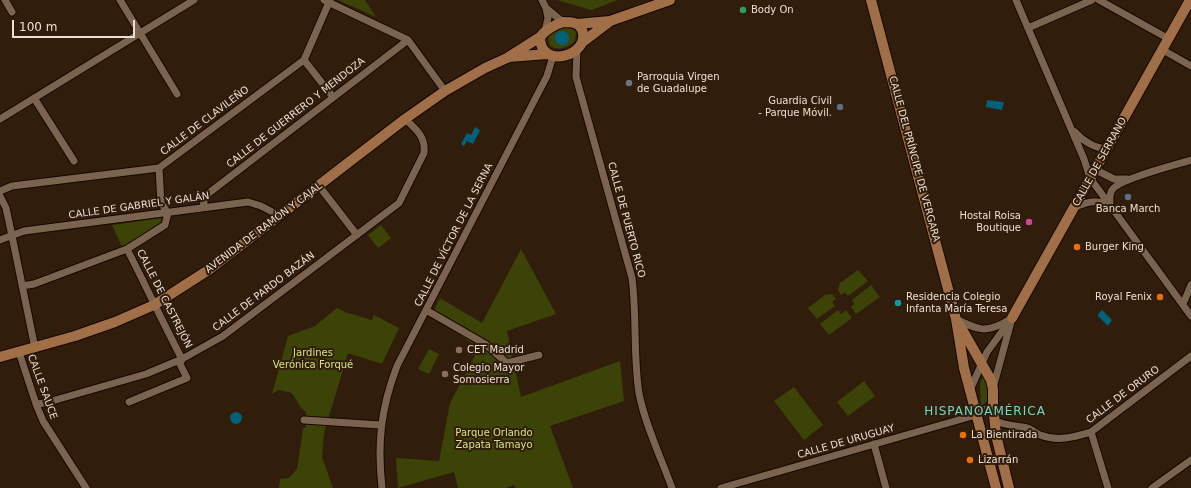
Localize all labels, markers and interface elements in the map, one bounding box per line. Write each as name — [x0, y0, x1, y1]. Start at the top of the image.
place label: Body On — [751, 4, 794, 16]
marker: Body On — [738, 5, 748, 15]
scale bar — [14, 12, 137, 38]
text: 100 m — [19, 20, 57, 34]
street label: CALLE DE GUERRERO Y MENDOZA — [224, 55, 368, 171]
place label: Parroquia Virgen de Guadalupe — [637, 71, 720, 94]
street label: CALLE DEL PRÍNCIPE DE VERGARA — [886, 75, 942, 243]
marker: Parroquia Virgen de Guadalupe — [624, 78, 634, 88]
street label: CALLE DE CLAVILEÑO — [158, 84, 252, 158]
place label: Guardia Civil - Parque Móvil. — [758, 95, 832, 118]
marker: Guardia Civil - Parque Móvil. — [835, 102, 845, 112]
street label: CALLE DE SERRANO — [1071, 115, 1129, 209]
street label: CALLE DE VÍCTOR DE LA SERNA — [412, 161, 496, 309]
street label: CALLE DE PUERTO RICO — [605, 161, 647, 279]
street label: AVENIDA DE RAMÓN Y CAJAL — [203, 180, 325, 276]
street label: CALLE DE GABRIEL Y GALÁN — [68, 190, 210, 222]
marker: Banca March — [1123, 192, 1133, 202]
place label: Banca March — [1096, 203, 1160, 215]
place label: Hostal Roisa Boutique — [959, 210, 1021, 234]
marker: Hostal Roisa Boutique — [1024, 217, 1034, 227]
place label: Burger King — [1085, 241, 1144, 253]
marker: Burger King — [1072, 242, 1082, 252]
street label: CALLE DE CASTREJÓN — [134, 247, 194, 351]
street label: CALLE DE PARDO BAZÁN — [211, 250, 317, 334]
place label: Residencia Colegio Infanta María Teresa — [906, 291, 1007, 314]
place label: Royal Fenix — [1095, 291, 1152, 303]
marker: Royal Fenix — [1155, 292, 1165, 302]
marker: Residencia Colegio Infanta María Teresa — [893, 298, 903, 308]
place label: CET Madrid — [467, 344, 524, 356]
marker: CET Madrid — [454, 345, 464, 355]
park label: Jardines Verónica Forqué — [273, 347, 353, 370]
street label: CALLE SAUCE — [25, 353, 59, 421]
place label: Colegio Mayor Somosierra — [453, 362, 524, 386]
street label: CALLE DE ORURO — [1084, 364, 1162, 426]
marker: Colegio Mayor Somosierra — [440, 369, 450, 379]
district label: HISPANOAMÉRICA — [924, 405, 1046, 419]
street label: CALLE DE URUGUAY — [796, 422, 896, 462]
park label: Parque Orlando Zapata Tamayo — [455, 427, 533, 450]
place label: La Bientirada — [971, 429, 1037, 441]
marker: La Bientirada — [958, 430, 968, 440]
place label: Lizarrán — [978, 454, 1018, 466]
marker: Lizarrán — [965, 455, 975, 465]

